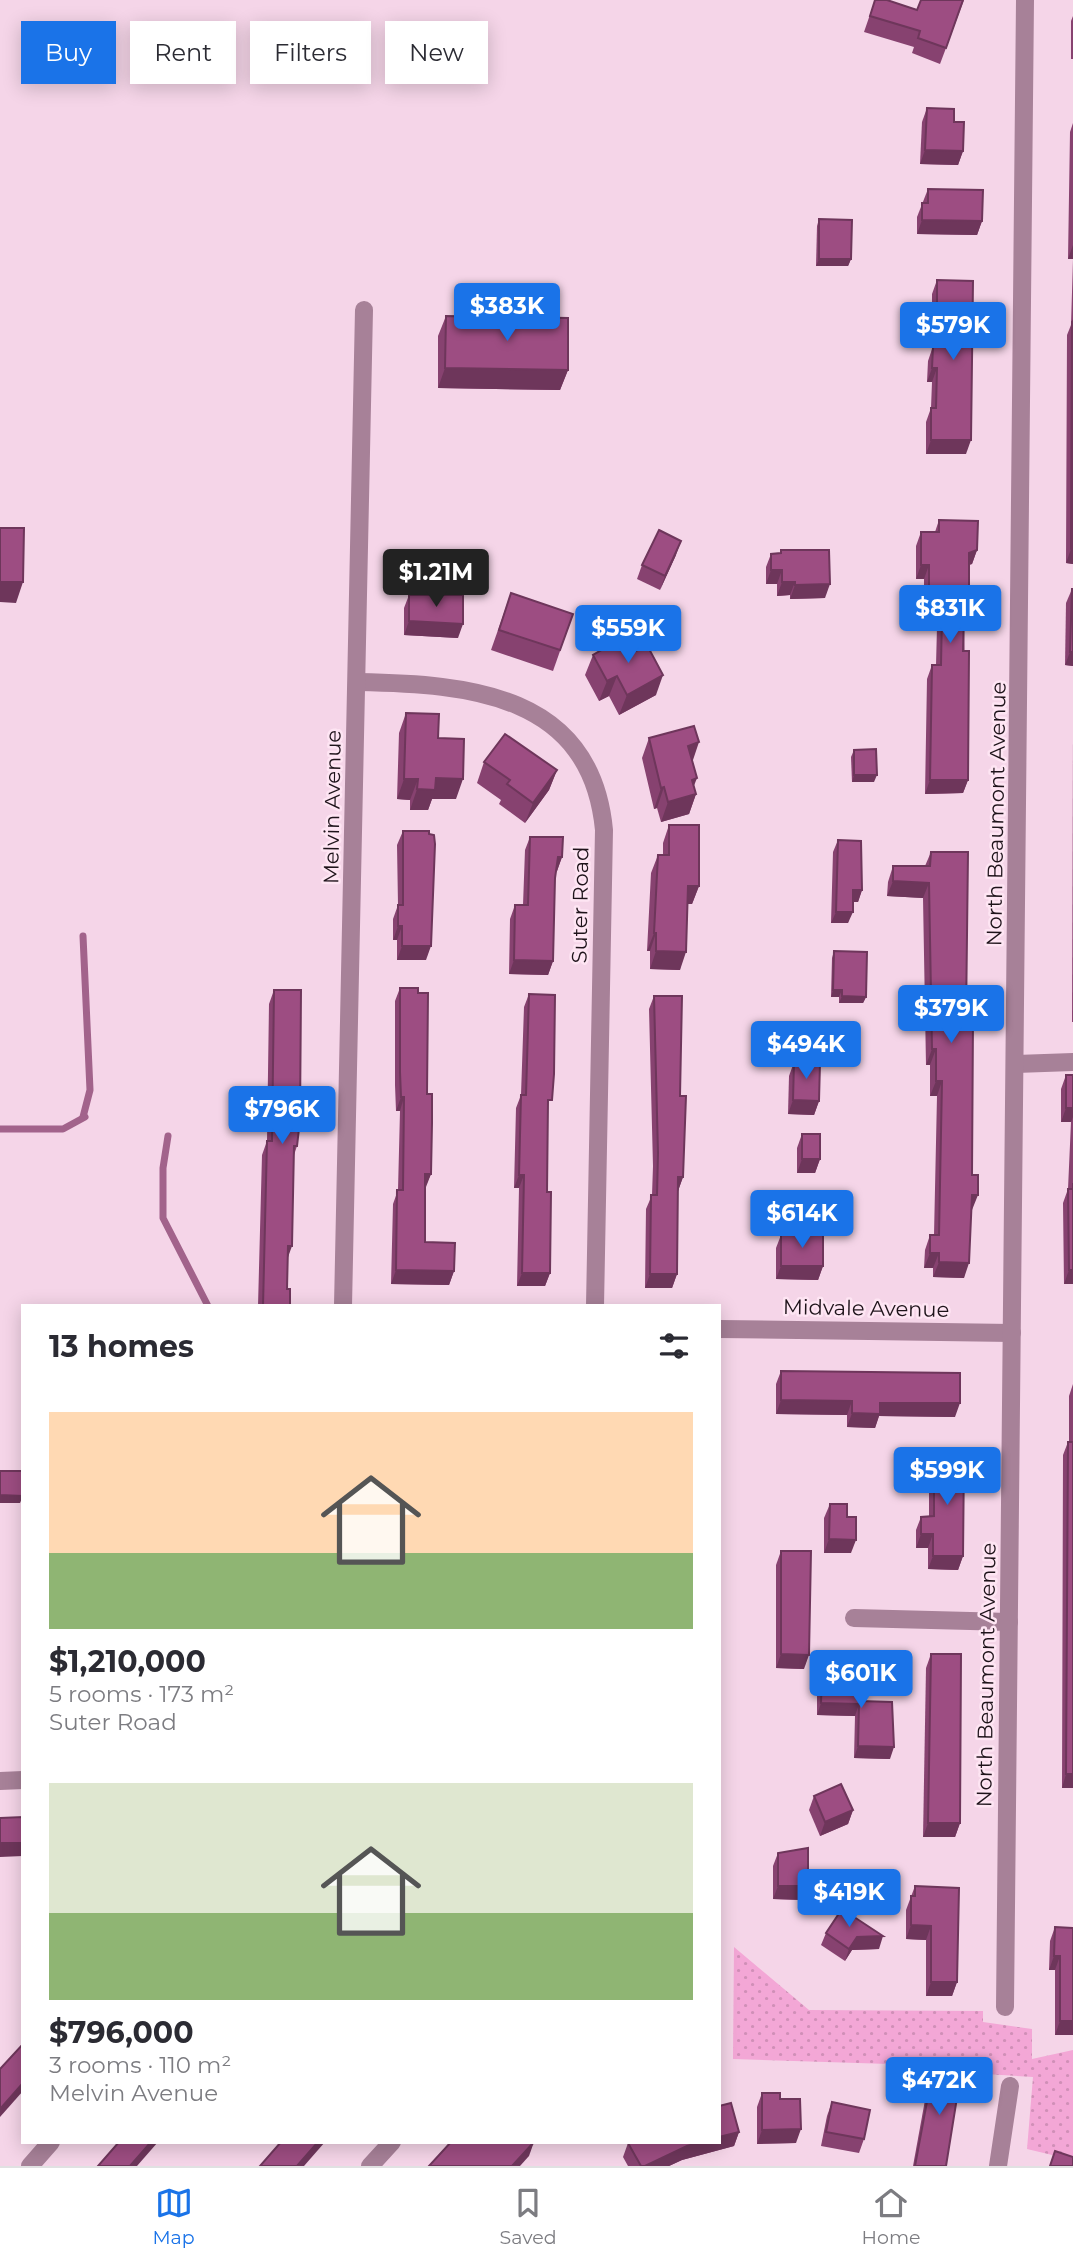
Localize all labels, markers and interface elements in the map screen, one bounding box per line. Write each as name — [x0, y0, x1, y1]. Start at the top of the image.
chip: Buy — [21, 21, 116, 84]
chip: Rent — [130, 21, 236, 84]
chip: Filters — [250, 21, 371, 84]
chip: New — [385, 21, 488, 84]
pin: $383K — [458, 284, 556, 343]
text: $383K — [470, 292, 544, 320]
pin: $579K — [904, 302, 1002, 362]
text: $579K — [916, 311, 990, 339]
pin: $1.21M — [379, 550, 493, 609]
text: $1.21M — [399, 558, 473, 586]
pin: $831K — [901, 586, 999, 645]
text: $831K — [915, 594, 985, 622]
pin: $559K — [579, 606, 677, 665]
text: $559K — [591, 614, 665, 642]
street label: North Beaumont Avenue — [981, 681, 1011, 947]
street label: Melvin Avenue — [318, 730, 346, 884]
street label: Suter Road — [566, 846, 594, 964]
pin: $379K — [902, 986, 1000, 1045]
text: $379K — [914, 994, 988, 1022]
pin: $494K — [757, 1021, 855, 1081]
text: $494K — [767, 1030, 845, 1058]
pin: $796K — [233, 1086, 331, 1146]
text: $796K — [244, 1095, 320, 1123]
pin: $614K — [753, 1190, 851, 1250]
text: $614K — [766, 1199, 838, 1227]
street label: Midvale Avenue — [783, 1294, 949, 1322]
icon: filters — [655, 1327, 693, 1365]
text: 13 homes — [49, 1328, 194, 1365]
pin: $599K — [898, 1448, 996, 1507]
text: $599K — [910, 1456, 984, 1484]
icon: home — [308, 1457, 434, 1583]
street label: North Beaumont Avenue — [971, 1542, 1001, 1808]
text: $1,210,000 — [49, 1643, 206, 1680]
pin: $601K — [812, 1650, 910, 1710]
text: $601K — [826, 1659, 896, 1687]
text: 5 rooms · 173 m² — [49, 1680, 234, 1708]
text: Suter Road — [49, 1708, 177, 1736]
icon: home — [308, 1828, 434, 1954]
pin: $419K — [800, 1870, 898, 1929]
text: $419K — [814, 1878, 884, 1906]
text: $796,000 — [49, 2014, 194, 2051]
text: 3 rooms · 110 m² — [49, 2051, 231, 2079]
pin: $472K — [890, 2058, 988, 2117]
text: $472K — [902, 2066, 976, 2094]
text: Melvin Avenue — [49, 2079, 218, 2107]
tab: Map — [152, 2184, 195, 2249]
tab: Saved — [500, 2184, 557, 2249]
tab: Home — [862, 2184, 921, 2249]

